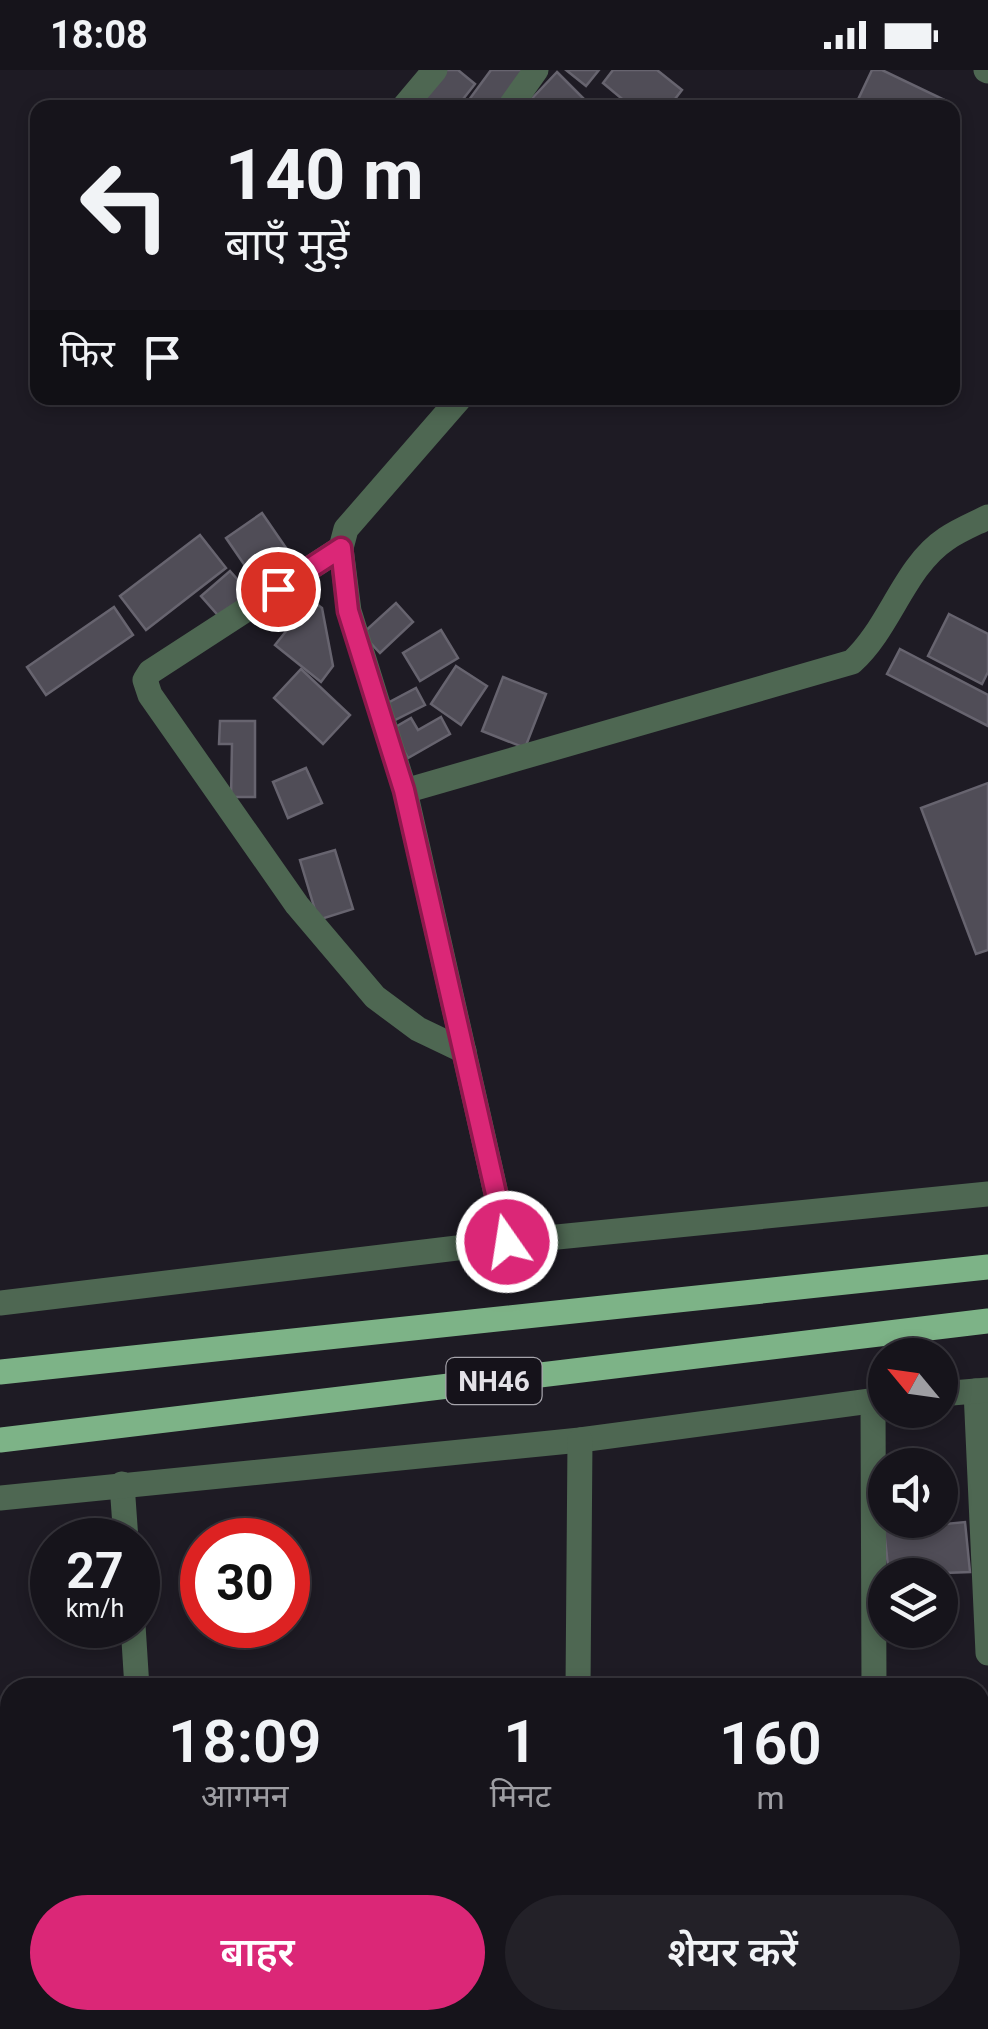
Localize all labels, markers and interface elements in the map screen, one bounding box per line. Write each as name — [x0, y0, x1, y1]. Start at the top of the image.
text: 18:08 — [50, 13, 148, 57]
text: 140 m — [225, 134, 424, 216]
icon: left — [60, 140, 190, 270]
text: बाएँ मुड़ें — [225, 218, 349, 271]
icon: arrive — [135, 330, 190, 385]
text: फिर — [60, 332, 115, 376]
pin — [236, 547, 321, 632]
icon: arrive — [251, 562, 306, 617]
position arrow — [455, 1190, 559, 1294]
north arrow — [868, 1338, 958, 1428]
map controls — [868, 1338, 958, 1648]
road number: NH46 — [446, 1358, 542, 1404]
button: sound — [868, 1448, 958, 1538]
speed limit sign: 30 — [180, 1518, 310, 1648]
text: 27 — [66, 1542, 124, 1600]
button: layers — [868, 1558, 958, 1648]
text: km/h — [66, 1594, 124, 1623]
text: 18:09 — [168, 1706, 322, 1777]
text: 1 — [503, 1706, 537, 1777]
text: 160 — [719, 1708, 822, 1779]
text: आगमन — [201, 1777, 289, 1815]
text: मिनट — [490, 1777, 551, 1815]
text: m — [756, 1779, 785, 1817]
button: बाहर — [30, 1895, 485, 2010]
button: शेयर करें — [505, 1895, 960, 2010]

